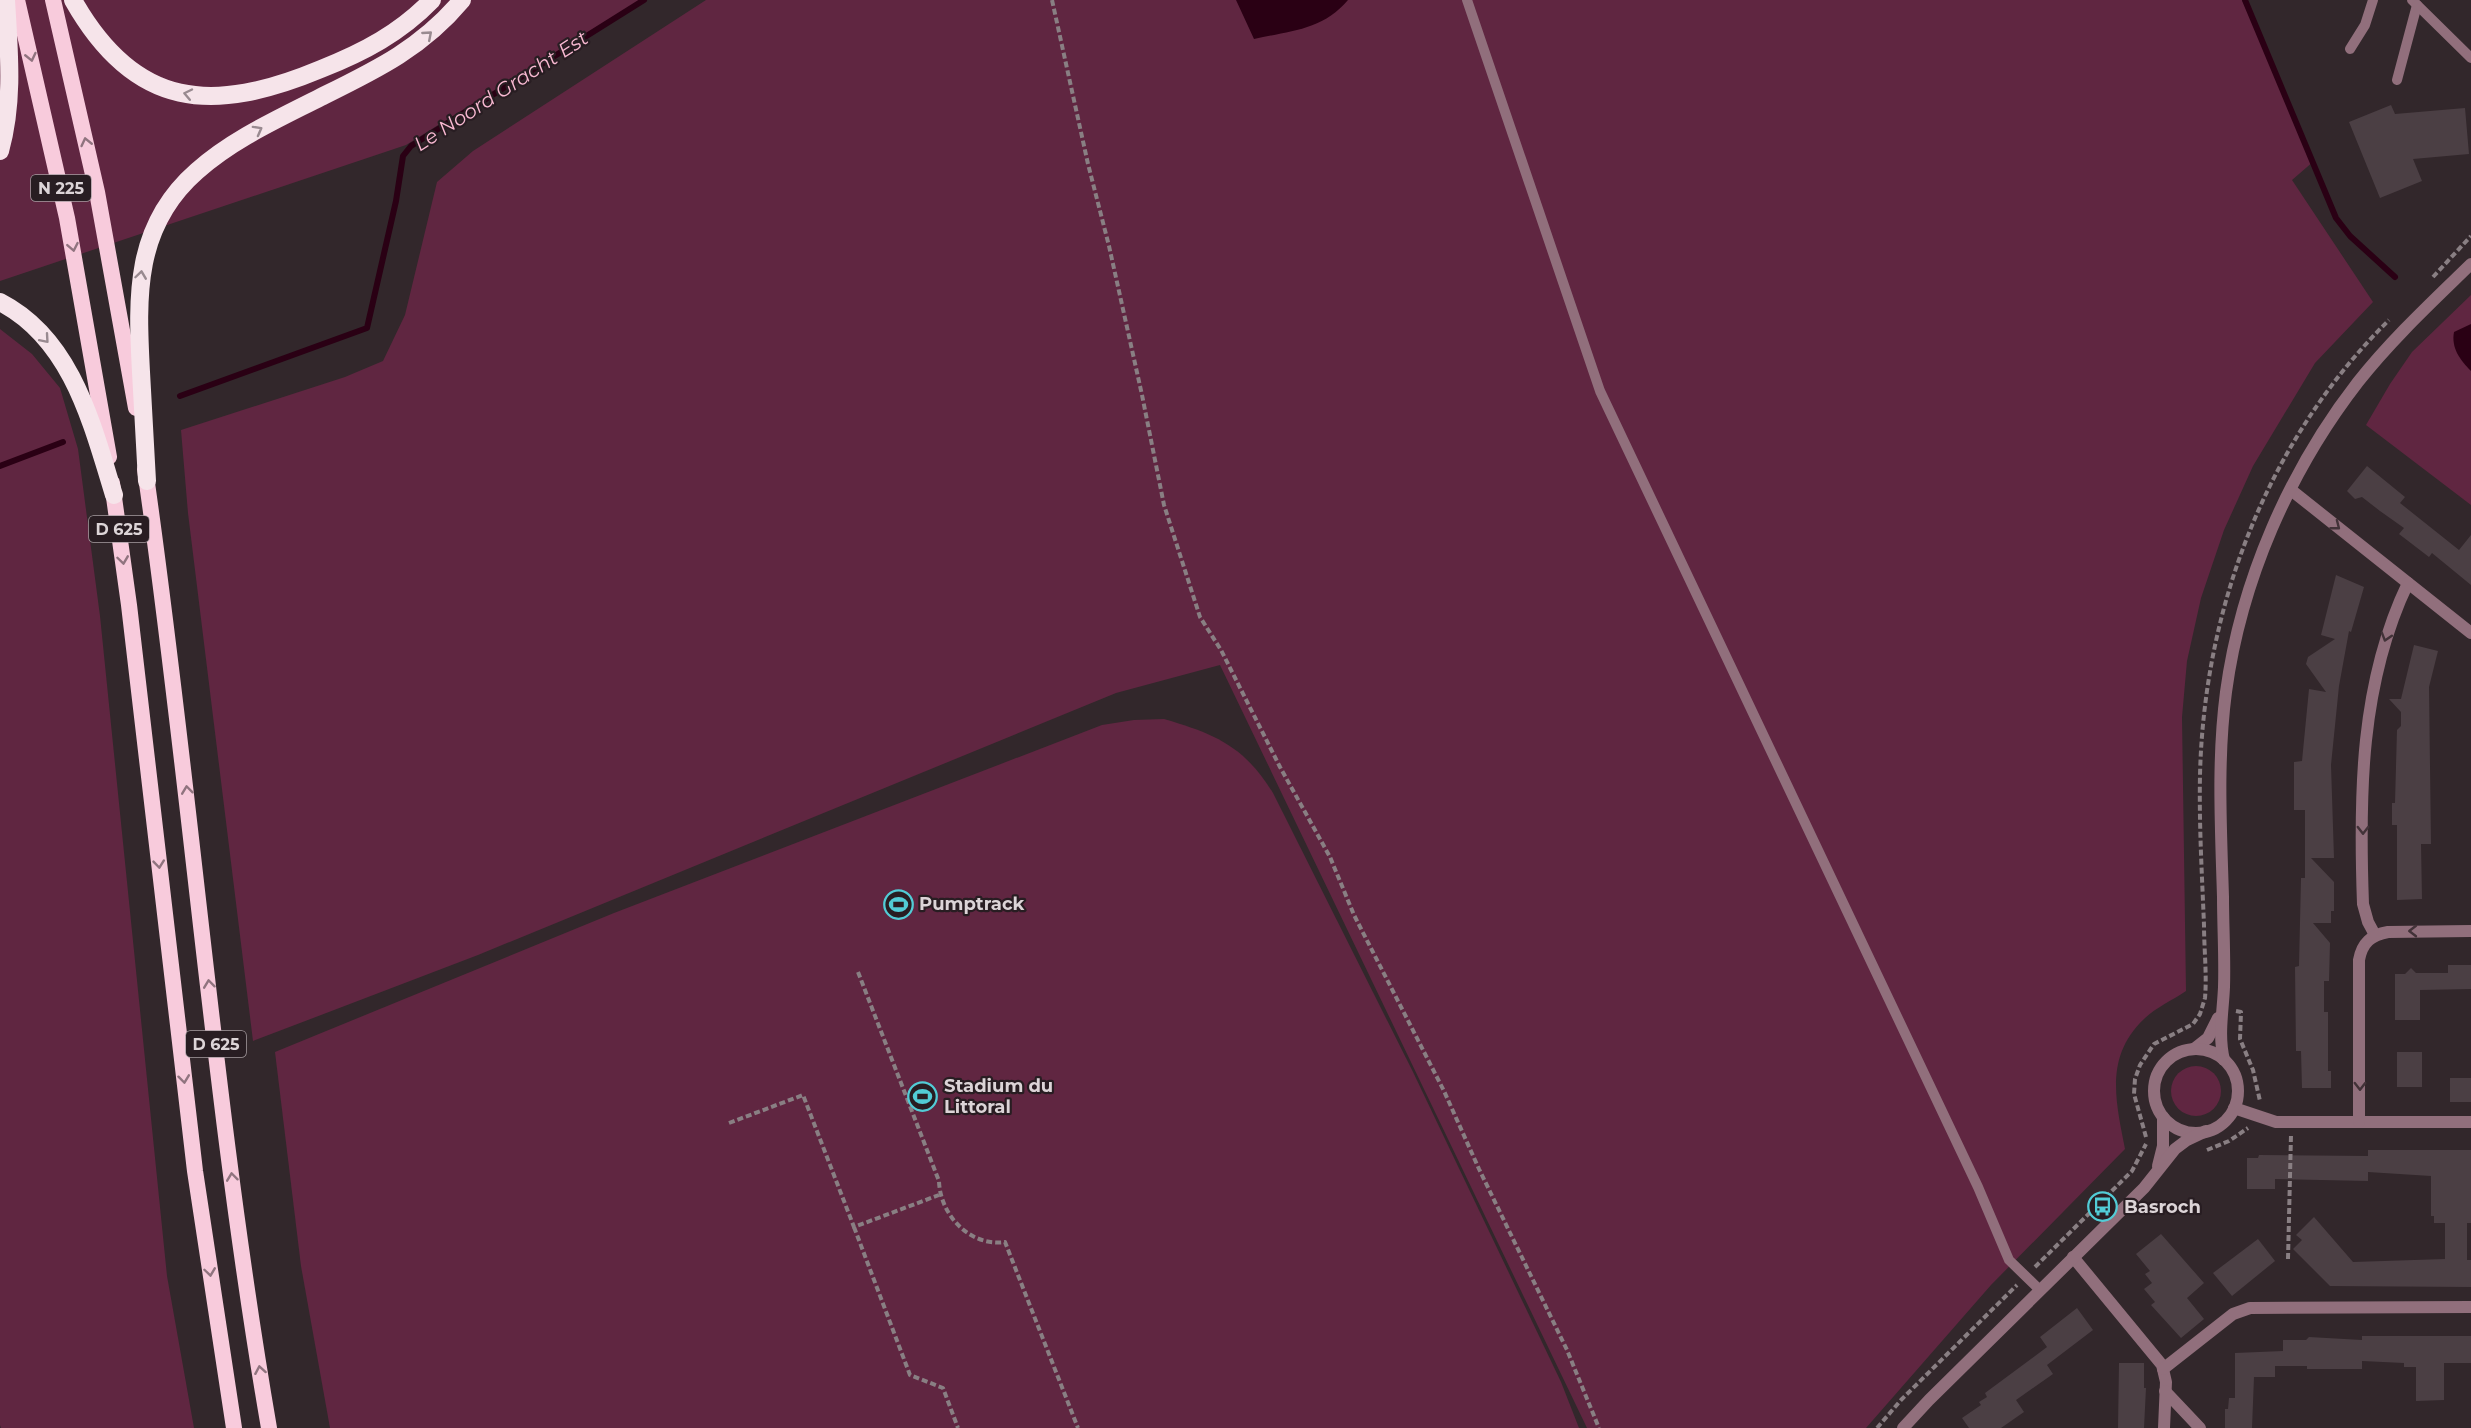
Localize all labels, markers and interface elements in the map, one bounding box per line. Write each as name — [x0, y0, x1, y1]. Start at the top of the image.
water label: Le Noord Gracht Est — [409, 26, 593, 156]
one-way arrow — [421, 31, 432, 42]
one-way arrow — [23, 52, 36, 62]
one-way arrow — [183, 88, 193, 101]
one-way arrow — [252, 126, 262, 137]
one-way arrow — [80, 138, 93, 148]
road number: N 225 — [31, 175, 91, 201]
one-way arrow — [66, 242, 79, 252]
one-way arrow — [135, 270, 147, 280]
one-way arrow — [38, 332, 49, 343]
road number: D 625 — [89, 516, 149, 542]
one-way arrow — [2330, 519, 2341, 530]
one-way arrow — [116, 556, 128, 565]
one-way arrow — [2381, 631, 2393, 642]
one-way arrow — [181, 785, 194, 795]
one-way arrow — [2357, 825, 2369, 834]
one-way arrow — [152, 860, 165, 869]
sports icon: Pumptrack — [882, 888, 914, 920]
place label: Pumptrack — [919, 893, 1024, 915]
one-way arrow — [2408, 925, 2417, 937]
one-way arrow — [203, 979, 215, 988]
road number: D 625 — [186, 1031, 246, 1057]
one-way arrow — [177, 1074, 189, 1083]
place label: Stadium du Littoral — [944, 1075, 1053, 1118]
sports icon: Stadium du Littoral — [907, 1080, 939, 1112]
one-way arrow — [2354, 1082, 2366, 1091]
one-way arrow — [226, 1173, 239, 1182]
bus stop icon: Basroch — [2087, 1191, 2119, 1223]
place label: Basroch — [2124, 1196, 2201, 1218]
one-way arrow — [203, 1267, 215, 1277]
one-way arrow — [254, 1366, 267, 1376]

